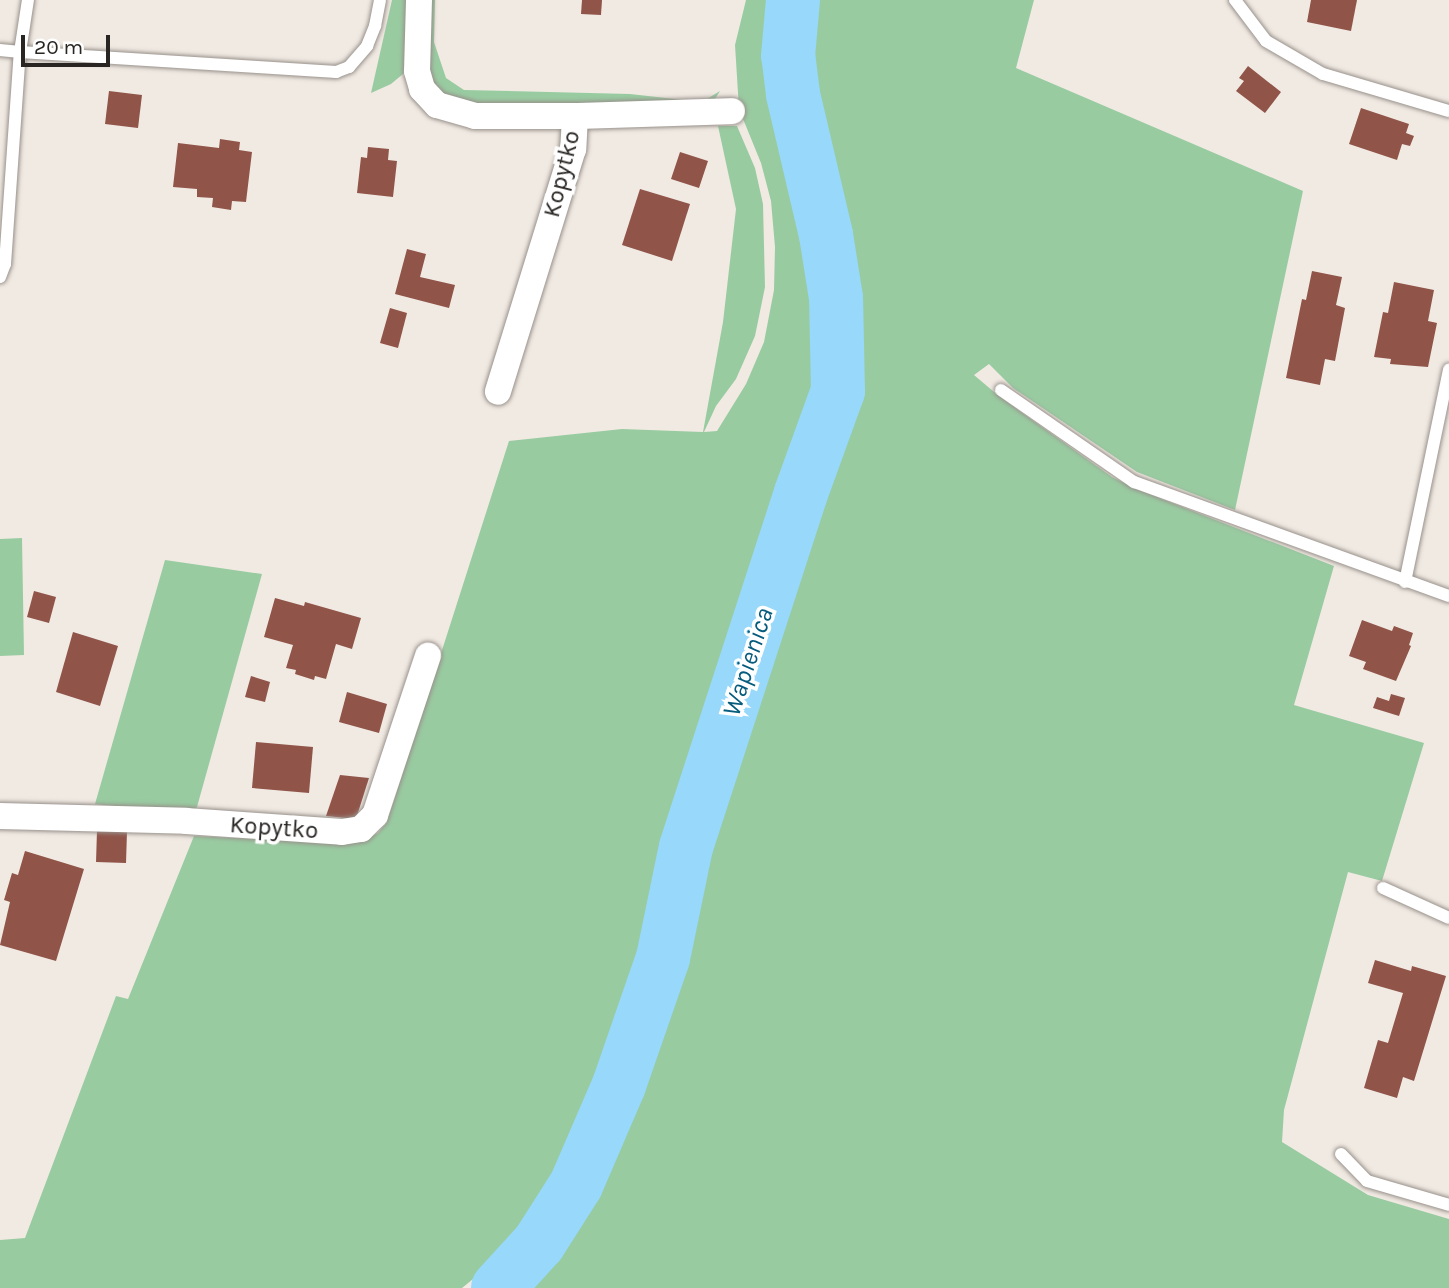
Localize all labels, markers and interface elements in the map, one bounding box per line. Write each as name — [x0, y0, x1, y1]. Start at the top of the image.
scale bar — [24, 21, 114, 65]
text: 20 m — [34, 35, 83, 59]
street label: Kopytko — [537, 128, 587, 220]
water label: Wapienica — [716, 604, 780, 720]
street label: Kopytko — [229, 811, 319, 845]

